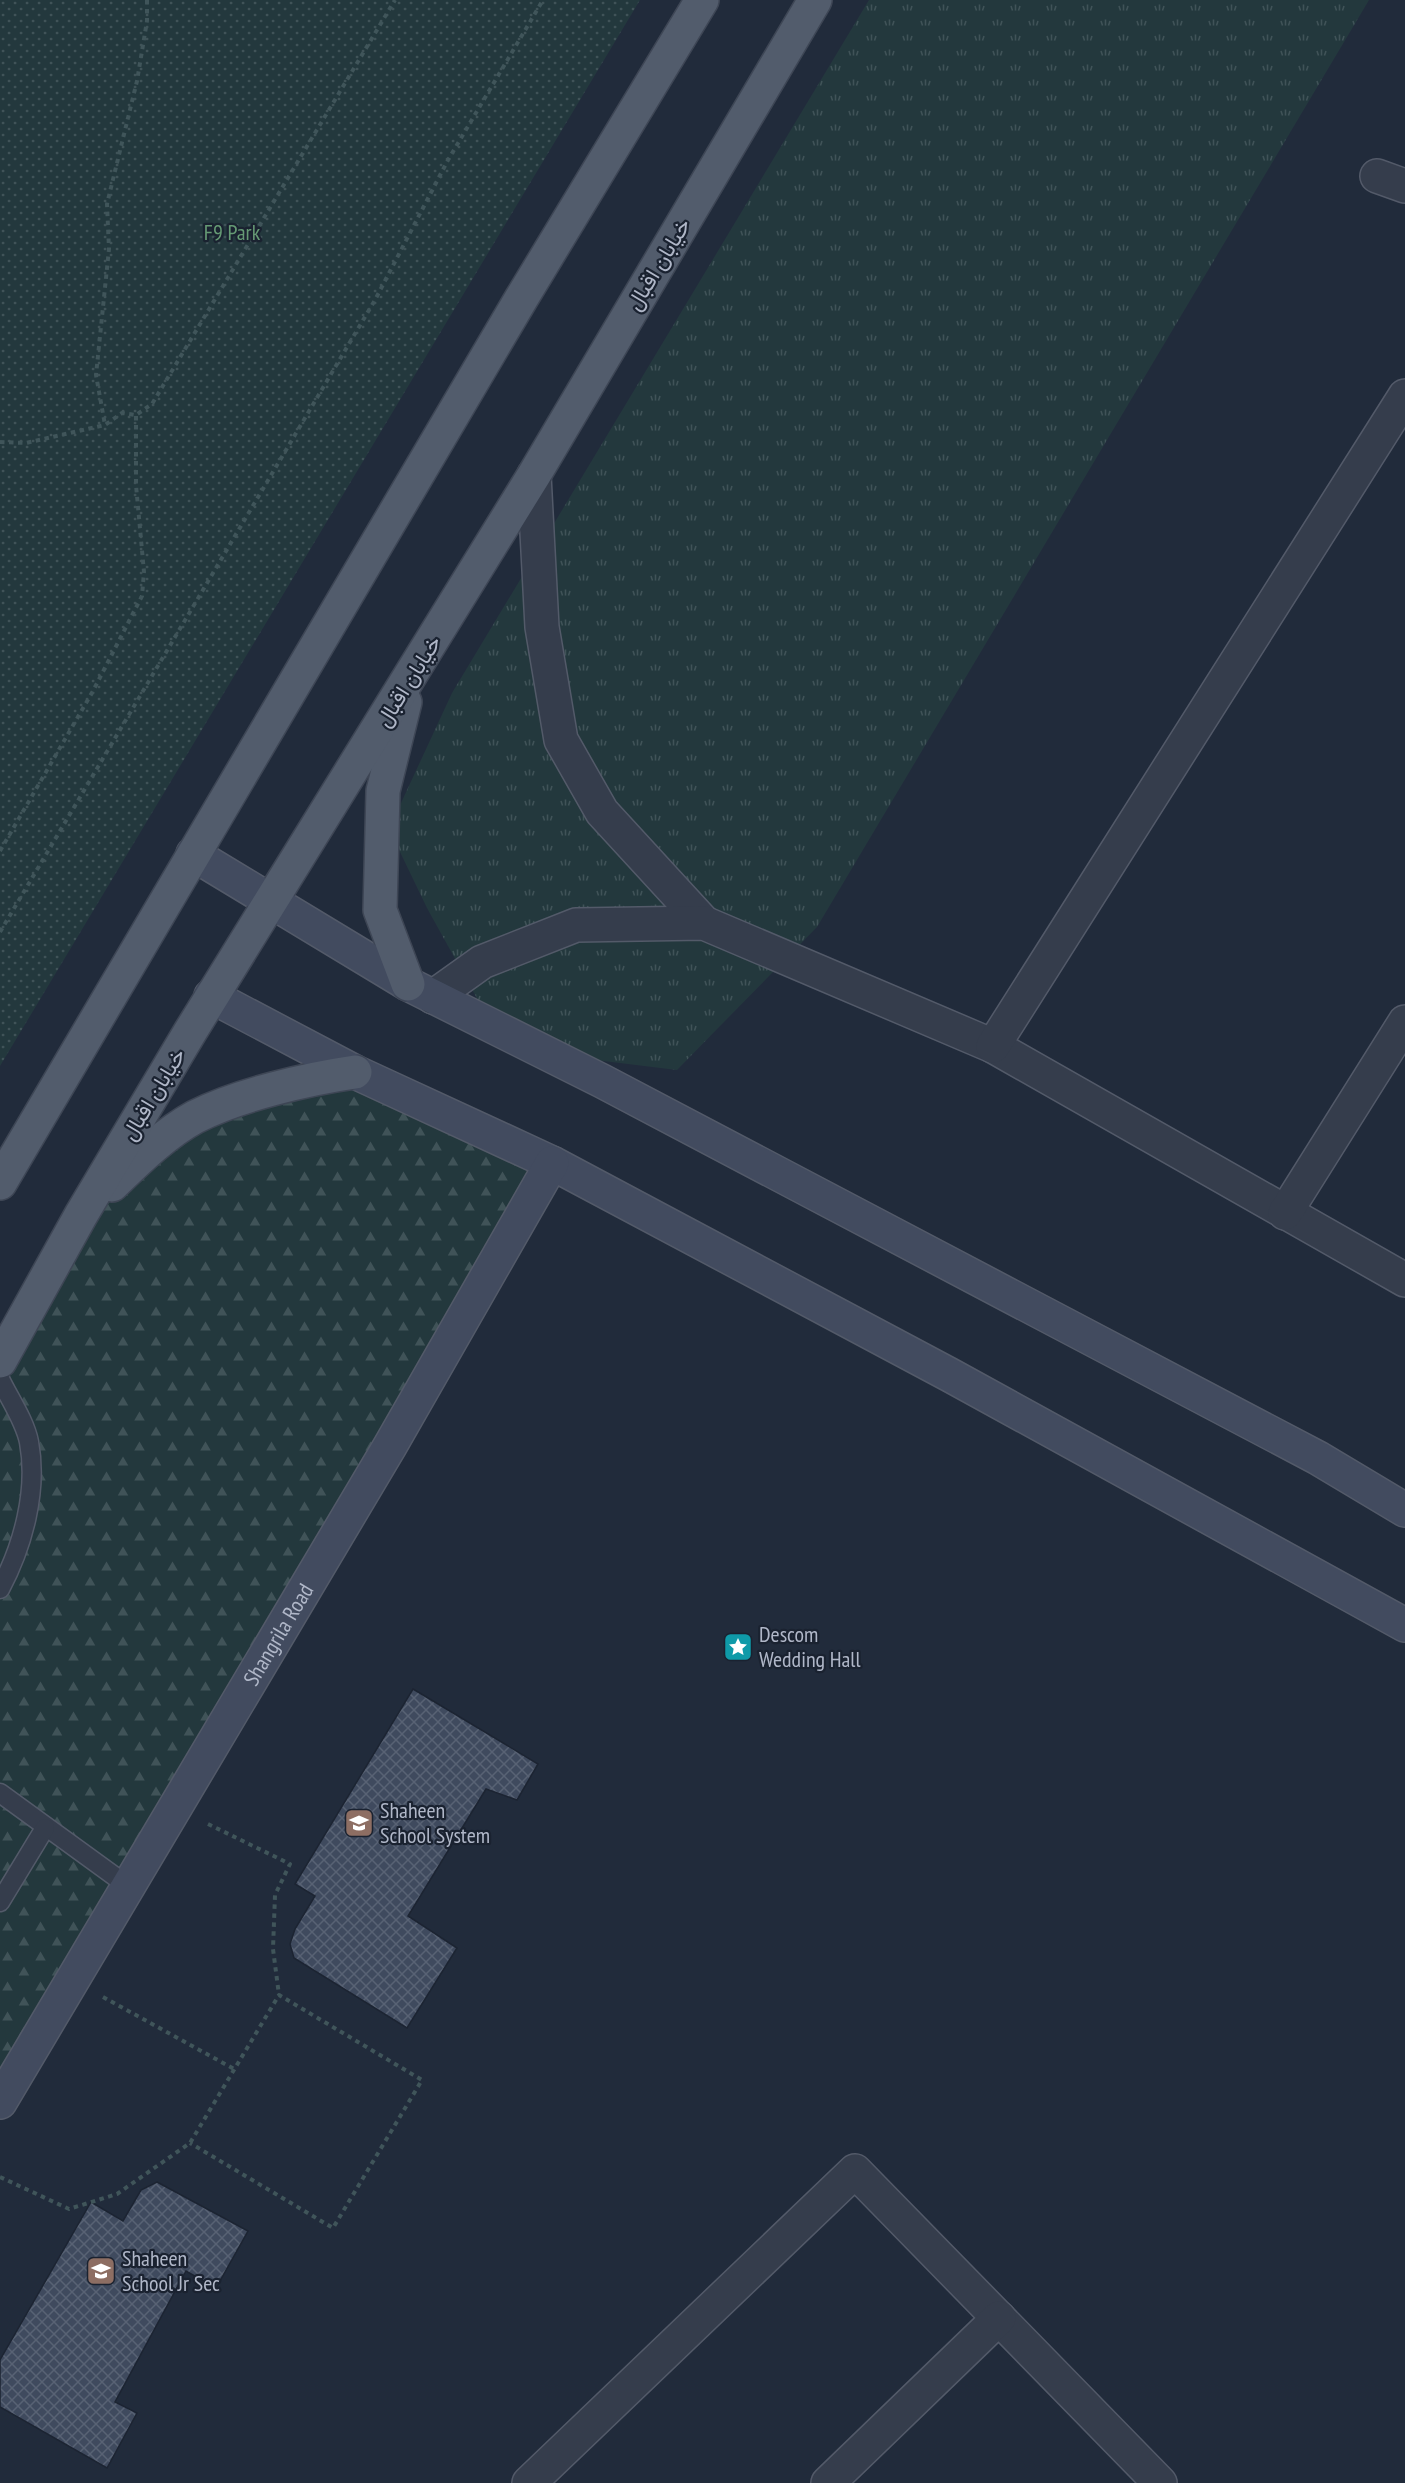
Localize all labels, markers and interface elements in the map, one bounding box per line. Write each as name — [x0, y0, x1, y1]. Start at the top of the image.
street label: خیابان اقبال — [620, 213, 696, 315]
park label: F9 Park — [204, 218, 261, 246]
street label: خیابان اقبال — [369, 630, 447, 732]
street label: خیابان اقبال — [115, 1043, 191, 1145]
street label: Shangrila Road — [237, 1578, 319, 1691]
place label: Descom Wedding Hall — [759, 1620, 861, 1673]
place icon: Descom Wedding Hall — [722, 1631, 754, 1663]
place label: Shaheen School System — [380, 1796, 490, 1849]
school or university icon: Shaheen School System — [343, 1807, 375, 1839]
place label: Shaheen School Jr Sec — [122, 2244, 220, 2297]
school or university icon: Shaheen School Jr Sec — [85, 2255, 117, 2287]

